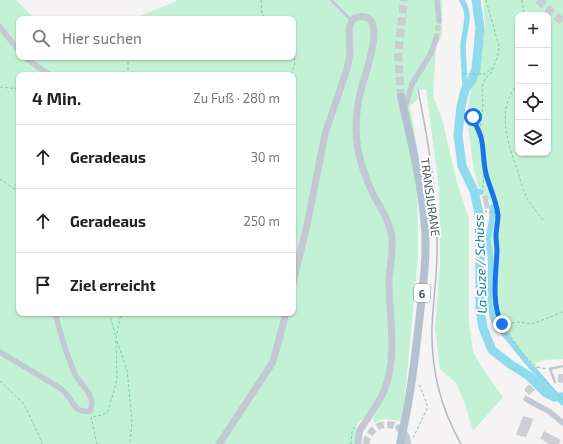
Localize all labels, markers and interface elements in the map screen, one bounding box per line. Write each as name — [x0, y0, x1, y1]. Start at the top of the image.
map controls — [515, 12, 551, 156]
button: + — [515, 12, 551, 48]
search box — [16, 16, 296, 60]
icon: search — [30, 27, 52, 49]
text: Hier suchen — [62, 29, 142, 47]
button: − — [515, 48, 551, 84]
button: locate — [515, 84, 551, 120]
text: 4 Min. — [32, 88, 81, 108]
text: Zu Fuß · 280 m — [193, 90, 280, 106]
route start — [464, 108, 482, 126]
button: layers — [515, 120, 551, 156]
icon: ahead — [32, 146, 54, 168]
text: Geradeaus — [70, 148, 146, 166]
text: 30 m — [251, 149, 280, 165]
street label: TRANSJURANE — [419, 157, 443, 237]
icon: ahead — [32, 210, 54, 232]
text: Geradeaus — [70, 212, 146, 230]
text: 250 m — [244, 213, 280, 229]
water label: La Suze / Schüss — [470, 214, 490, 314]
icon: arrive — [32, 274, 54, 296]
text: Ziel erreicht — [70, 276, 156, 294]
road number: 6 — [414, 284, 430, 302]
route end — [493, 315, 511, 333]

